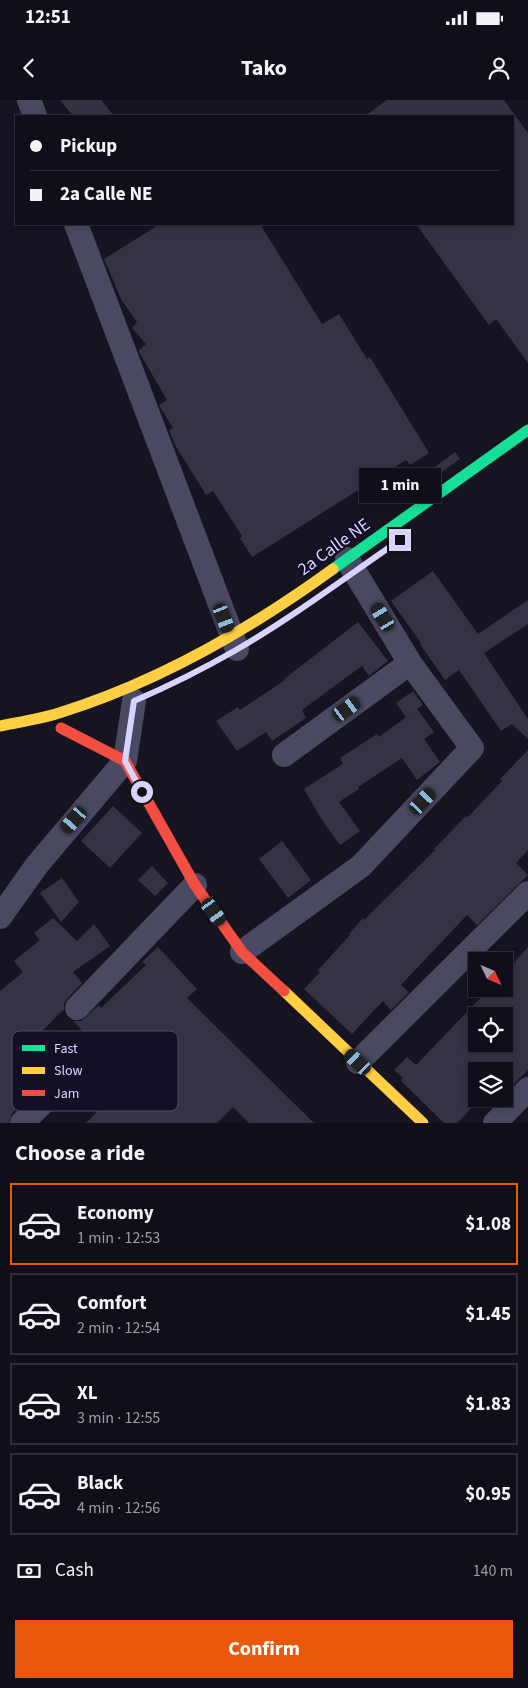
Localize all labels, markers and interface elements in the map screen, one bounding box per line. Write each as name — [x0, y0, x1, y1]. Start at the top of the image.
text: 12:51 — [25, 4, 71, 31]
text: Tako — [241, 52, 287, 84]
icon: back — [15, 54, 43, 82]
icon: person — [485, 54, 513, 82]
text: Pickup — [60, 133, 117, 160]
text: 2a Calle NE — [60, 181, 152, 208]
callout: 1 min — [359, 468, 441, 502]
text: 1 min — [381, 474, 419, 496]
street label: 2a Calle NE — [293, 512, 375, 582]
route end — [389, 529, 411, 551]
car — [368, 600, 397, 634]
car — [211, 601, 236, 635]
car — [330, 694, 363, 724]
route start — [131, 781, 153, 803]
car — [407, 785, 438, 817]
car — [58, 804, 89, 836]
car — [199, 895, 228, 929]
north arrow — [468, 952, 512, 998]
map controls — [468, 952, 513, 1107]
button: locate — [468, 1007, 513, 1052]
legend — [12, 1031, 178, 1111]
text: Fast — [54, 1039, 78, 1059]
car — [341, 1046, 374, 1078]
text: Slow — [54, 1061, 83, 1081]
button: layers — [468, 1062, 513, 1107]
text: Jam — [54, 1084, 79, 1104]
text: Choose a ride — [15, 1137, 145, 1169]
text: Economy — [77, 1200, 154, 1227]
icon: car — [17, 1202, 62, 1247]
text: $1.08 — [465, 1211, 511, 1238]
text: 1 min · 12:53 — [77, 1227, 160, 1249]
text: Comfort — [77, 1290, 147, 1317]
icon: car — [17, 1292, 62, 1337]
text: $1.45 — [465, 1301, 511, 1328]
text: 2 min · 12:54 — [77, 1317, 160, 1339]
text: XL — [77, 1380, 98, 1407]
icon: car — [17, 1382, 62, 1427]
text: $1.83 — [465, 1391, 511, 1418]
text: 3 min · 12:55 — [77, 1407, 160, 1429]
text: Black — [77, 1470, 123, 1497]
icon: car — [17, 1472, 62, 1517]
text: $0.95 — [465, 1481, 511, 1508]
text: 4 min · 12:56 — [77, 1497, 160, 1519]
icon: cash — [15, 1557, 43, 1585]
text: Cash — [55, 1557, 94, 1584]
text: 140 m — [473, 1560, 513, 1582]
button: Confirm — [15, 1620, 513, 1678]

